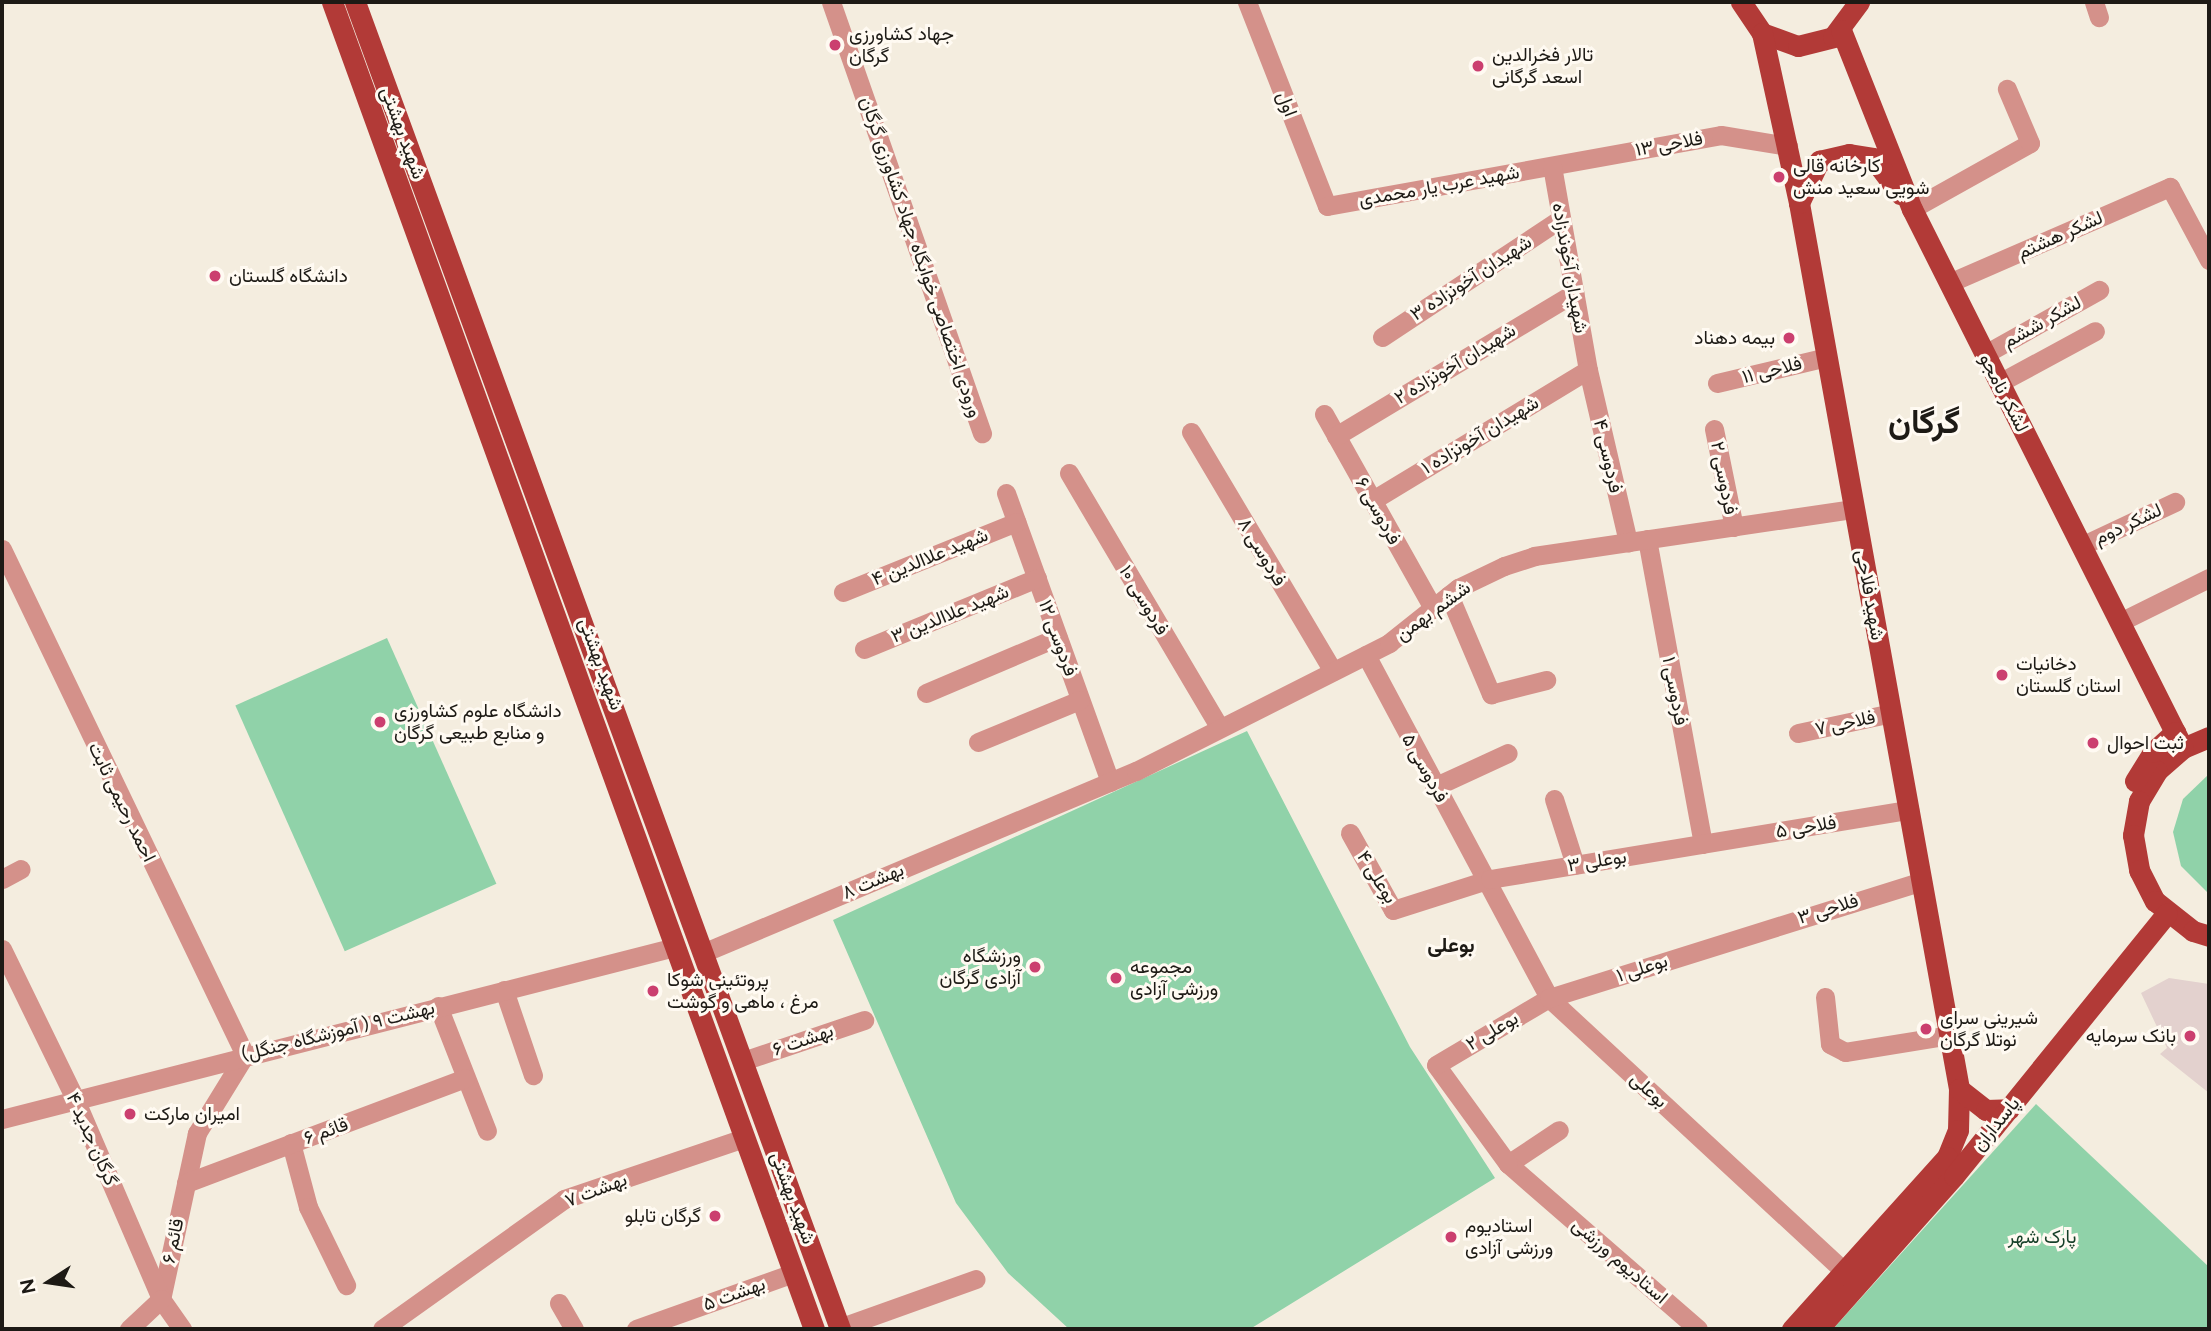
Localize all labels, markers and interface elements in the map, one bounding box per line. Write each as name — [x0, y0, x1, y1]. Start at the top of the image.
place label: جهاد کشاورزی گرگان — [849, 23, 954, 67]
marker: جهاد کشاورزی گرگان — [827, 37, 843, 53]
place label: تالار فخرالدین اسعد گرگانی — [1492, 44, 1593, 88]
marker: تالار فخرالدین اسعد گرگانی — [1470, 58, 1486, 74]
street label: شهید بهشتی — [376, 84, 430, 182]
street label: اول — [1272, 88, 1302, 120]
street label: ورودی اختصاصی خوابگاه جهاد کشاورزی گرگان — [855, 94, 987, 420]
street label: ۱۳ فلاحی — [1634, 127, 1704, 161]
place label: کارخانه قالی شویی سعید منش — [1793, 155, 1930, 199]
street label: شهید عرب یار محمدی — [1357, 161, 1521, 211]
marker: کارخانه قالی شویی سعید منش — [1771, 169, 1787, 185]
street label: شهیدان آخوندزاده — [1547, 201, 1593, 335]
street label: لشکر هشتم — [2014, 206, 2106, 264]
street label: ۳ شهیدان آخونزاده — [1406, 230, 1536, 326]
place label: دانشگاه گلستان — [229, 265, 348, 287]
marker: دانشگاه گلستان — [207, 268, 223, 284]
street label: لشکر ششم — [1999, 291, 2085, 353]
street label: ۲ شهیدان آخونزاده — [1390, 319, 1520, 409]
place label: بیمه دهناد — [1694, 327, 1775, 349]
marker: بیمه دهناد — [1781, 330, 1797, 346]
street label: لشکر نامجو — [1975, 350, 2033, 436]
street label: ۱۱ فلاحی — [1740, 352, 1804, 388]
street label: ۱ شهیدان آخونزاده — [1417, 391, 1543, 479]
district label: گرگان — [1888, 402, 1960, 442]
street label: ۴ فردوسی — [1588, 417, 1628, 495]
street label: ۲ فردوسی — [1706, 439, 1742, 517]
street label: ۶ فردوسی — [1350, 473, 1406, 549]
street label: لشکر دوم — [2091, 498, 2165, 550]
street label: ۸ فردوسی — [1233, 514, 1291, 590]
street label: ۴ شهید علاالدین — [869, 523, 991, 591]
street label: شهید فلاحی — [1851, 548, 1889, 642]
street label: ۱۰ فردوسی — [1114, 561, 1174, 639]
street label: ششم بهمن — [1391, 576, 1475, 646]
street label: ۳ شهید علاالدین — [888, 580, 1012, 648]
street label: ۱۲ فردوسی — [1034, 597, 1082, 679]
street label: شهید بهشتی — [574, 615, 628, 713]
place label: دخانیات استان گلستان — [2016, 653, 2121, 697]
street label: ۱ فردوسی — [1657, 655, 1693, 727]
marker: دخانیات استان گلستان — [1994, 667, 2010, 683]
place label: دانشگاه علوم کشاورزی و منابع طبیعی گرگان — [394, 700, 562, 744]
street label: ۷ فلاحی — [1813, 706, 1877, 740]
marker: دانشگاه علوم کشاورزی و منابع طبیعی گرگان — [372, 714, 388, 730]
street label: ۵ فردوسی — [1397, 730, 1453, 806]
place label: ثبت احوال — [2107, 732, 2184, 754]
marker: ثبت احوال — [2085, 735, 2101, 751]
street label: احمد رحیمی ثابت — [83, 739, 161, 865]
street label: ۵ فلاحی — [1774, 811, 1838, 843]
street label: ۳ بوعلی — [1566, 845, 1628, 877]
street label: ۴ بوعلی — [1352, 846, 1402, 908]
street label: ۸ بهشت — [839, 858, 907, 904]
street label: ۳ فلاحی — [1795, 889, 1861, 929]
district label: بوعلی — [1427, 932, 1475, 958]
place label: ورزشگاه آزادی گرگان — [940, 945, 1021, 989]
street label: ۱ بوعلی — [1614, 949, 1670, 987]
place label: مجموعه ورزشی آزادی — [1130, 956, 1218, 1000]
marker: ورزشگاه آزادی گرگان — [1027, 959, 1043, 975]
place label: پروتئینی شوکا مرغ‌ ، ماهی و گوشت — [667, 969, 819, 1013]
marker: مجموعه ورزشی آزادی — [1108, 970, 1124, 986]
marker: پروتئینی شوکا مرغ‌ ، ماهی و گوشت — [645, 983, 661, 999]
street label: بهشت ۹ ( آموزشگاه جنگل) — [239, 996, 437, 1066]
street label: ۲ بوعلی — [1462, 1007, 1522, 1055]
place label: شیرینی سرای نوتلا گرگان — [1940, 1007, 2038, 1051]
street label: ۶ بهشت — [770, 1019, 836, 1061]
marker: شیرینی سرای نوتلا گرگان — [1918, 1021, 1934, 1037]
place label: بانک سرمایه — [2086, 1025, 2176, 1047]
marker: بانک سرمایه — [2182, 1028, 2198, 1044]
street label: بوعلی — [1626, 1067, 1672, 1113]
street label: گرگان جدید ۴ — [61, 1089, 123, 1189]
street label: پاسداران — [1967, 1092, 2025, 1156]
place label: امیران مارکت — [144, 1103, 240, 1125]
marker: امیران مارکت — [122, 1106, 138, 1122]
street label: قائم ۶ — [301, 1113, 351, 1149]
street label: شهید بهشتی — [766, 1149, 820, 1247]
street label: بهشت ۷ — [562, 1168, 630, 1212]
place label: گرگان تابلو — [625, 1205, 701, 1227]
marker: گرگان تابلو — [707, 1208, 723, 1224]
street label: استادیوم ورزشی — [1568, 1213, 1672, 1309]
place label: استادیوم ورزشی آزادی — [1465, 1215, 1553, 1259]
street label: ۶ قائم — [157, 1216, 189, 1266]
park label: پارک شهر — [2008, 1226, 2076, 1248]
marker: استادیوم ورزشی آزادی — [1443, 1229, 1459, 1245]
north arrow — [14, 1247, 84, 1317]
street label: بهشت ۵ — [700, 1272, 768, 1316]
text: N — [15, 1277, 41, 1296]

